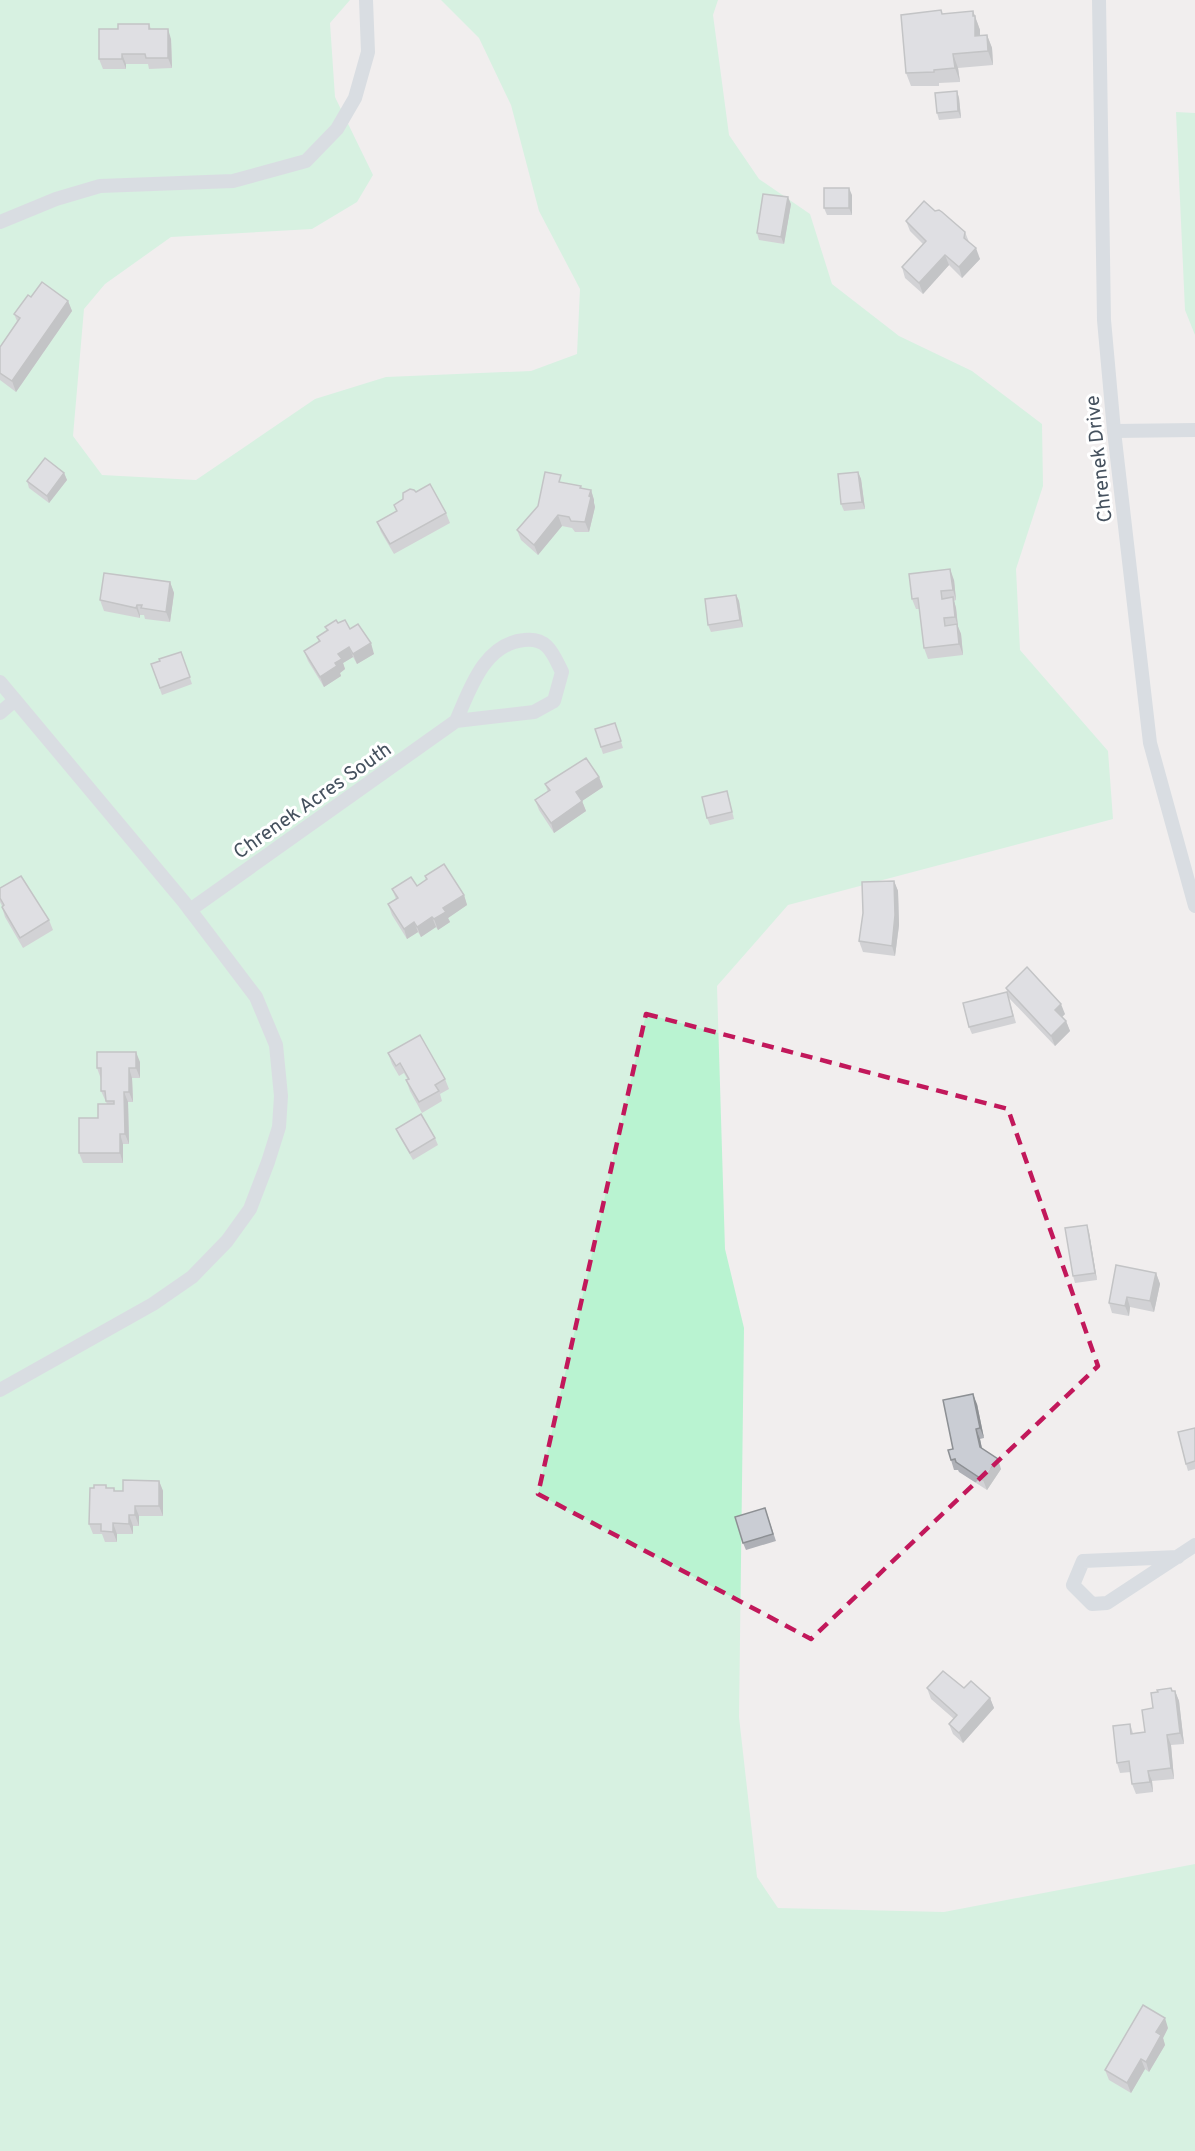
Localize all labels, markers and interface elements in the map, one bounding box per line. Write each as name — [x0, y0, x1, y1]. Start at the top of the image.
street label: Chrenek Drive — [1080, 394, 1120, 524]
street label: Chrenek Acres South — [229, 737, 397, 866]

